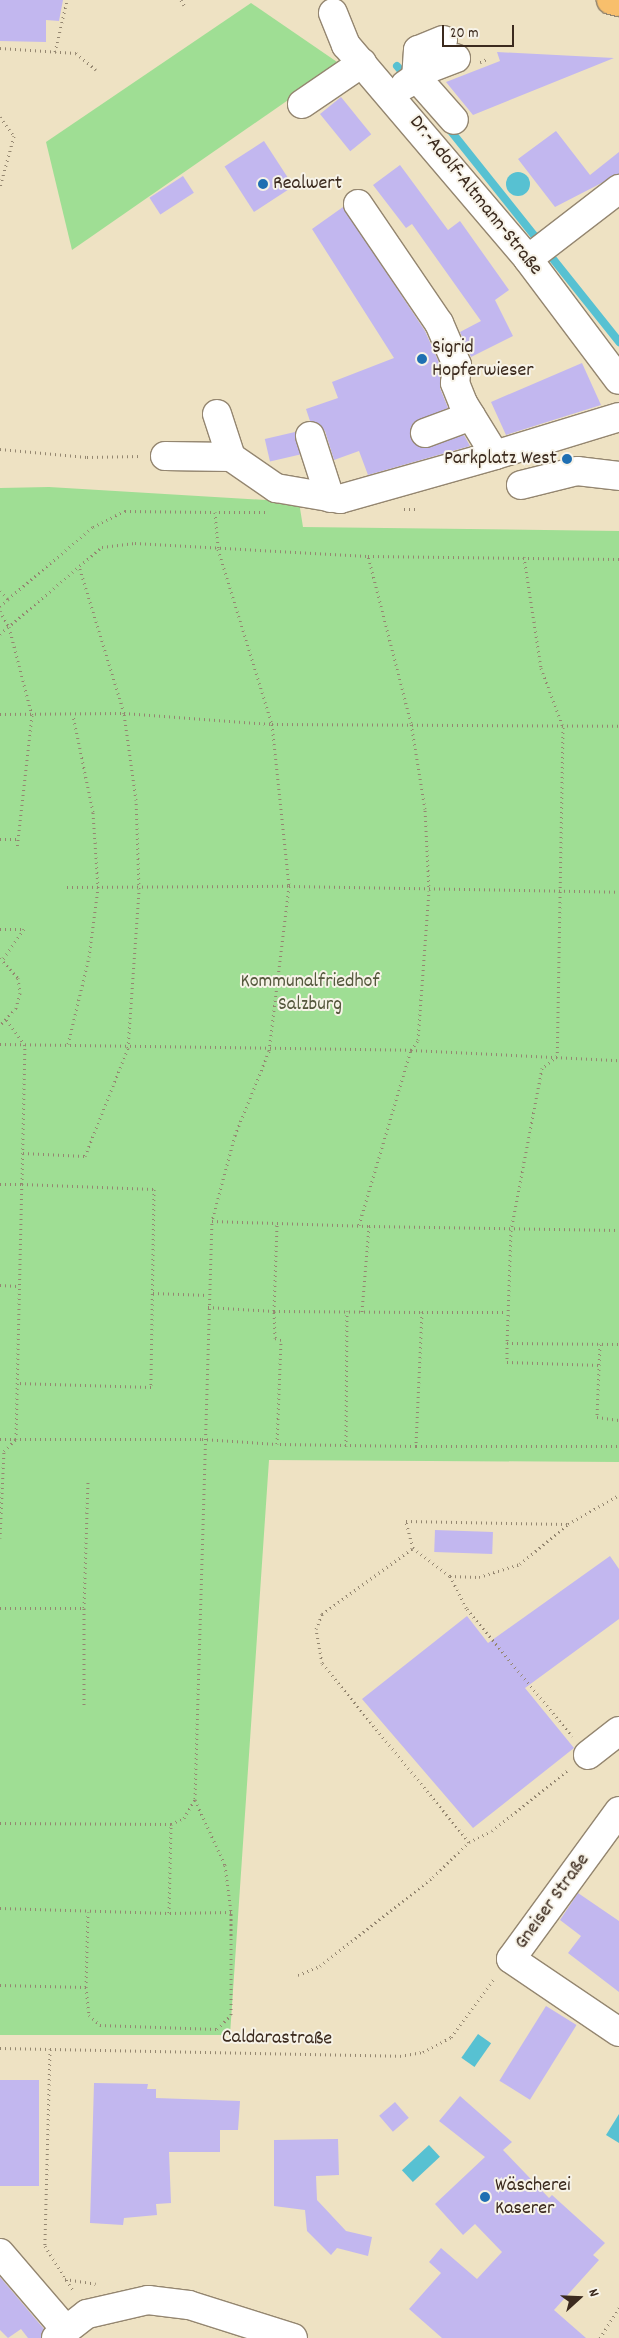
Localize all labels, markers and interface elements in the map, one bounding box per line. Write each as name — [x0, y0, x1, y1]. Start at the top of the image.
scale bar — [444, 15, 516, 47]
text: 20 m — [450, 23, 478, 45]
street label: Dr.-Adolf-Altmann-Straße — [403, 111, 547, 281]
place label: Realwert — [273, 172, 342, 196]
marker: Realwert — [257, 178, 269, 190]
place label: Sigrid Hopferwieser — [432, 336, 534, 383]
marker: Sigrid Hopferwieser — [416, 353, 428, 365]
place label: Parkplatz West — [444, 447, 557, 471]
marker: Parkplatz West — [561, 453, 573, 465]
park label: Kommunalfriedhof Salzburg — [240, 971, 380, 1018]
street label: Gneiser Straße — [510, 1850, 596, 1954]
street label: Caldarastraße — [222, 2026, 332, 2052]
place label: Wäscherei Kaserer — [495, 2174, 571, 2221]
marker: Wäscherei Kaserer — [479, 2191, 491, 2203]
north arrow — [554, 2273, 604, 2323]
text: N — [583, 2286, 604, 2300]

